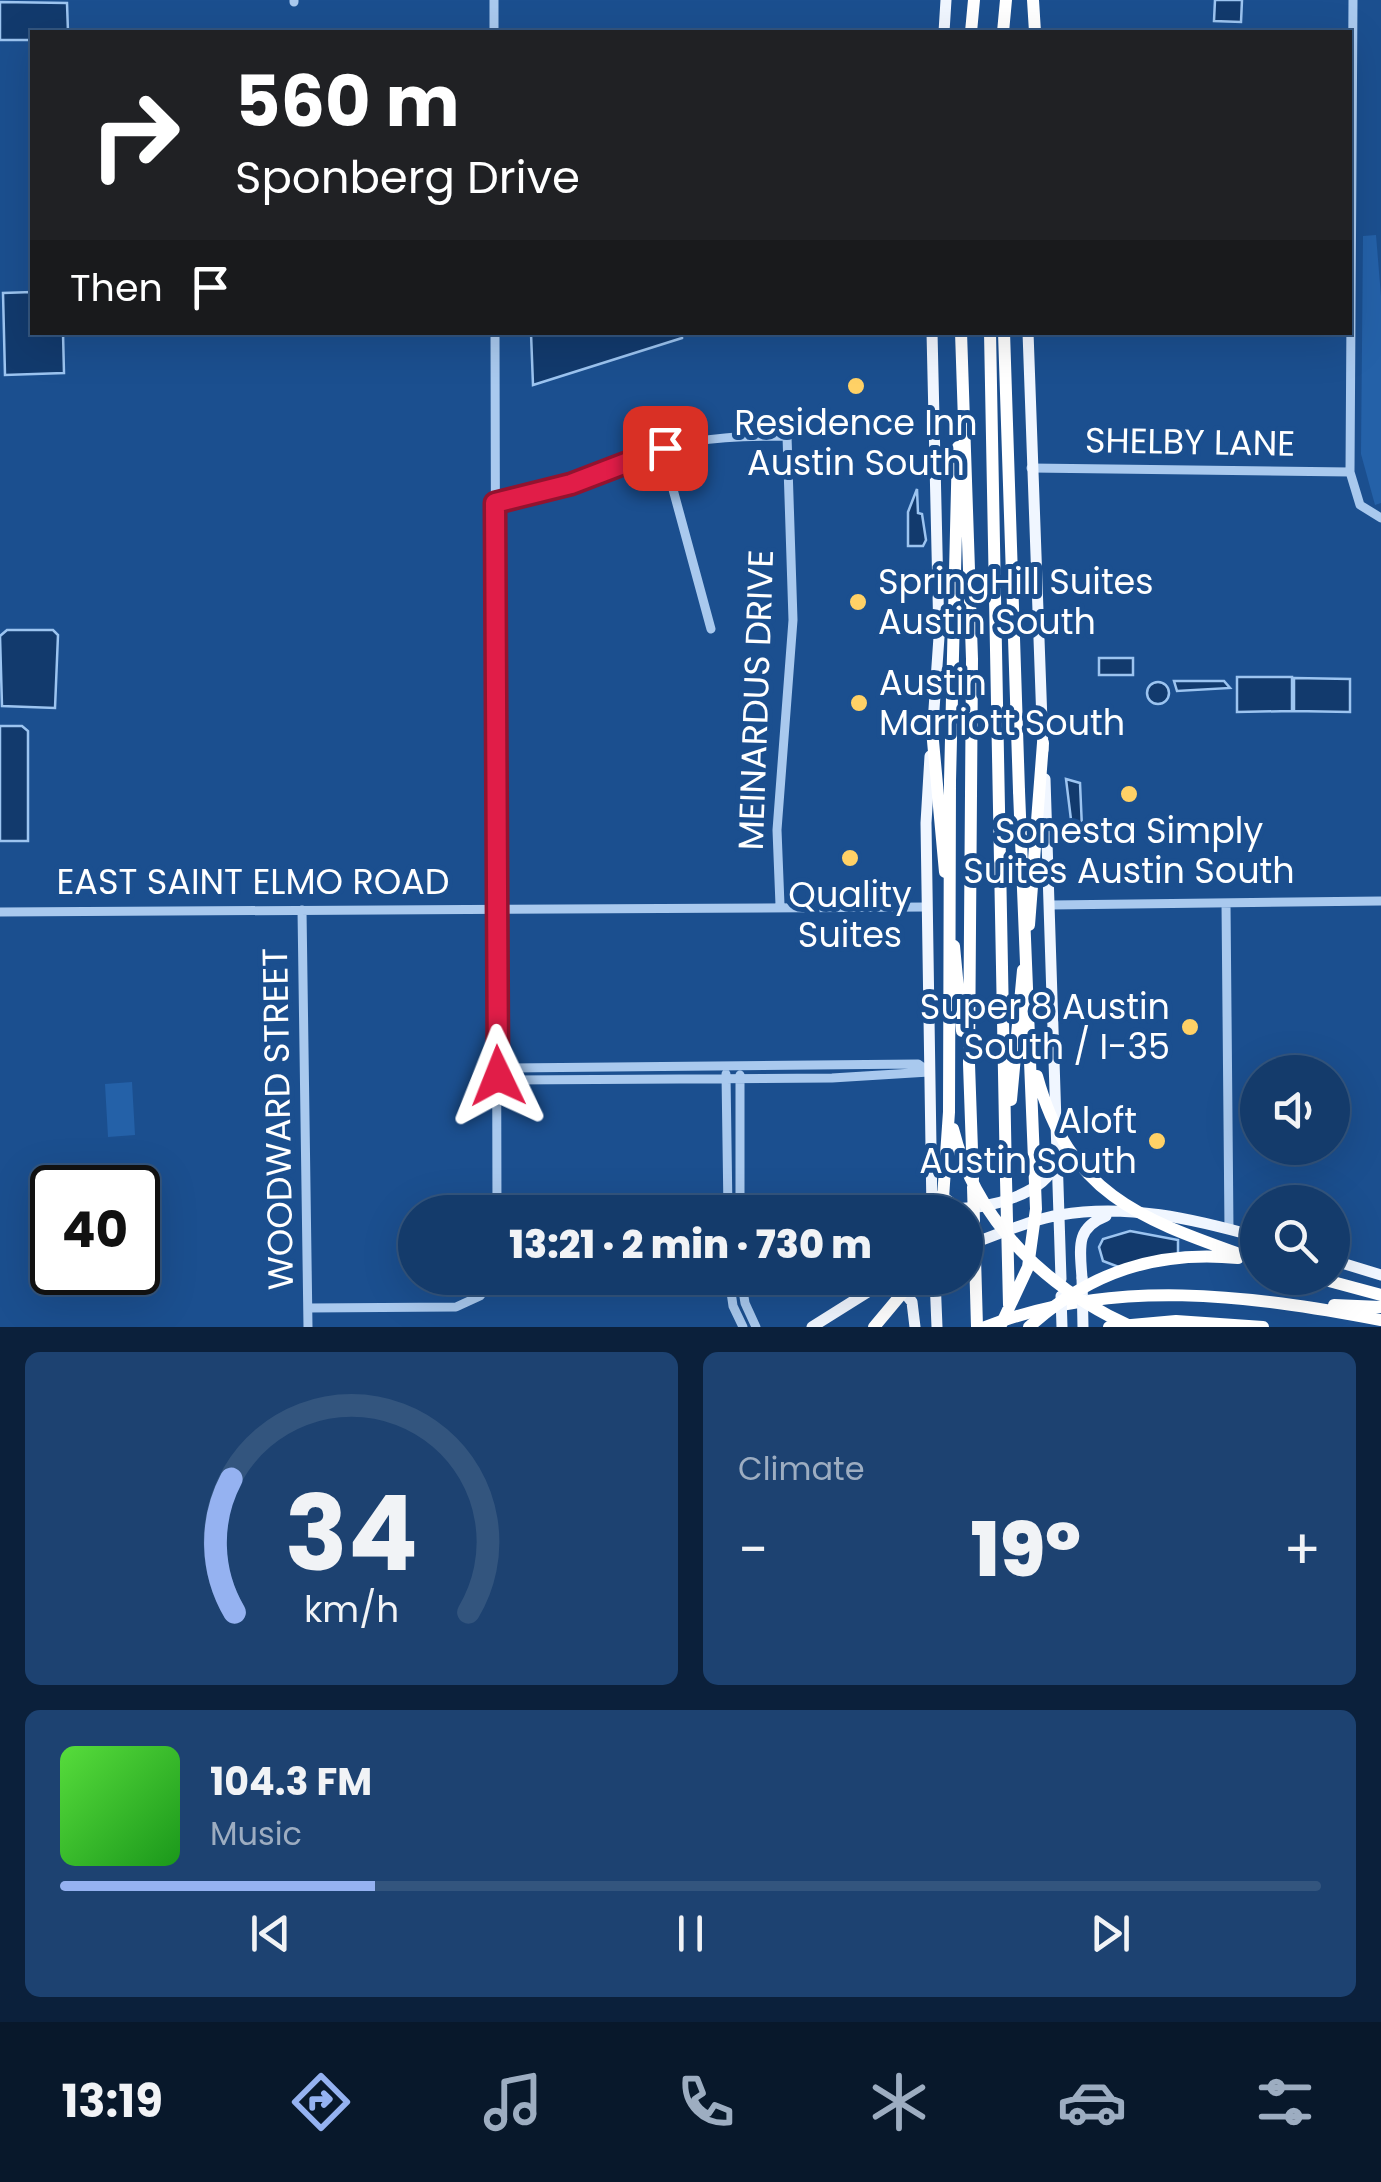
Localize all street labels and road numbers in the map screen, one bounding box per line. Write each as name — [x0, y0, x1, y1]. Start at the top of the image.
street label: SHELBY LANE — [1084, 415, 1296, 468]
street label: MEINARDUS DRIVE — [726, 549, 785, 851]
street label: EAST SAINT ELMO ROAD — [56, 857, 450, 906]
street label: WOODWARD STREET — [250, 947, 305, 1291]

